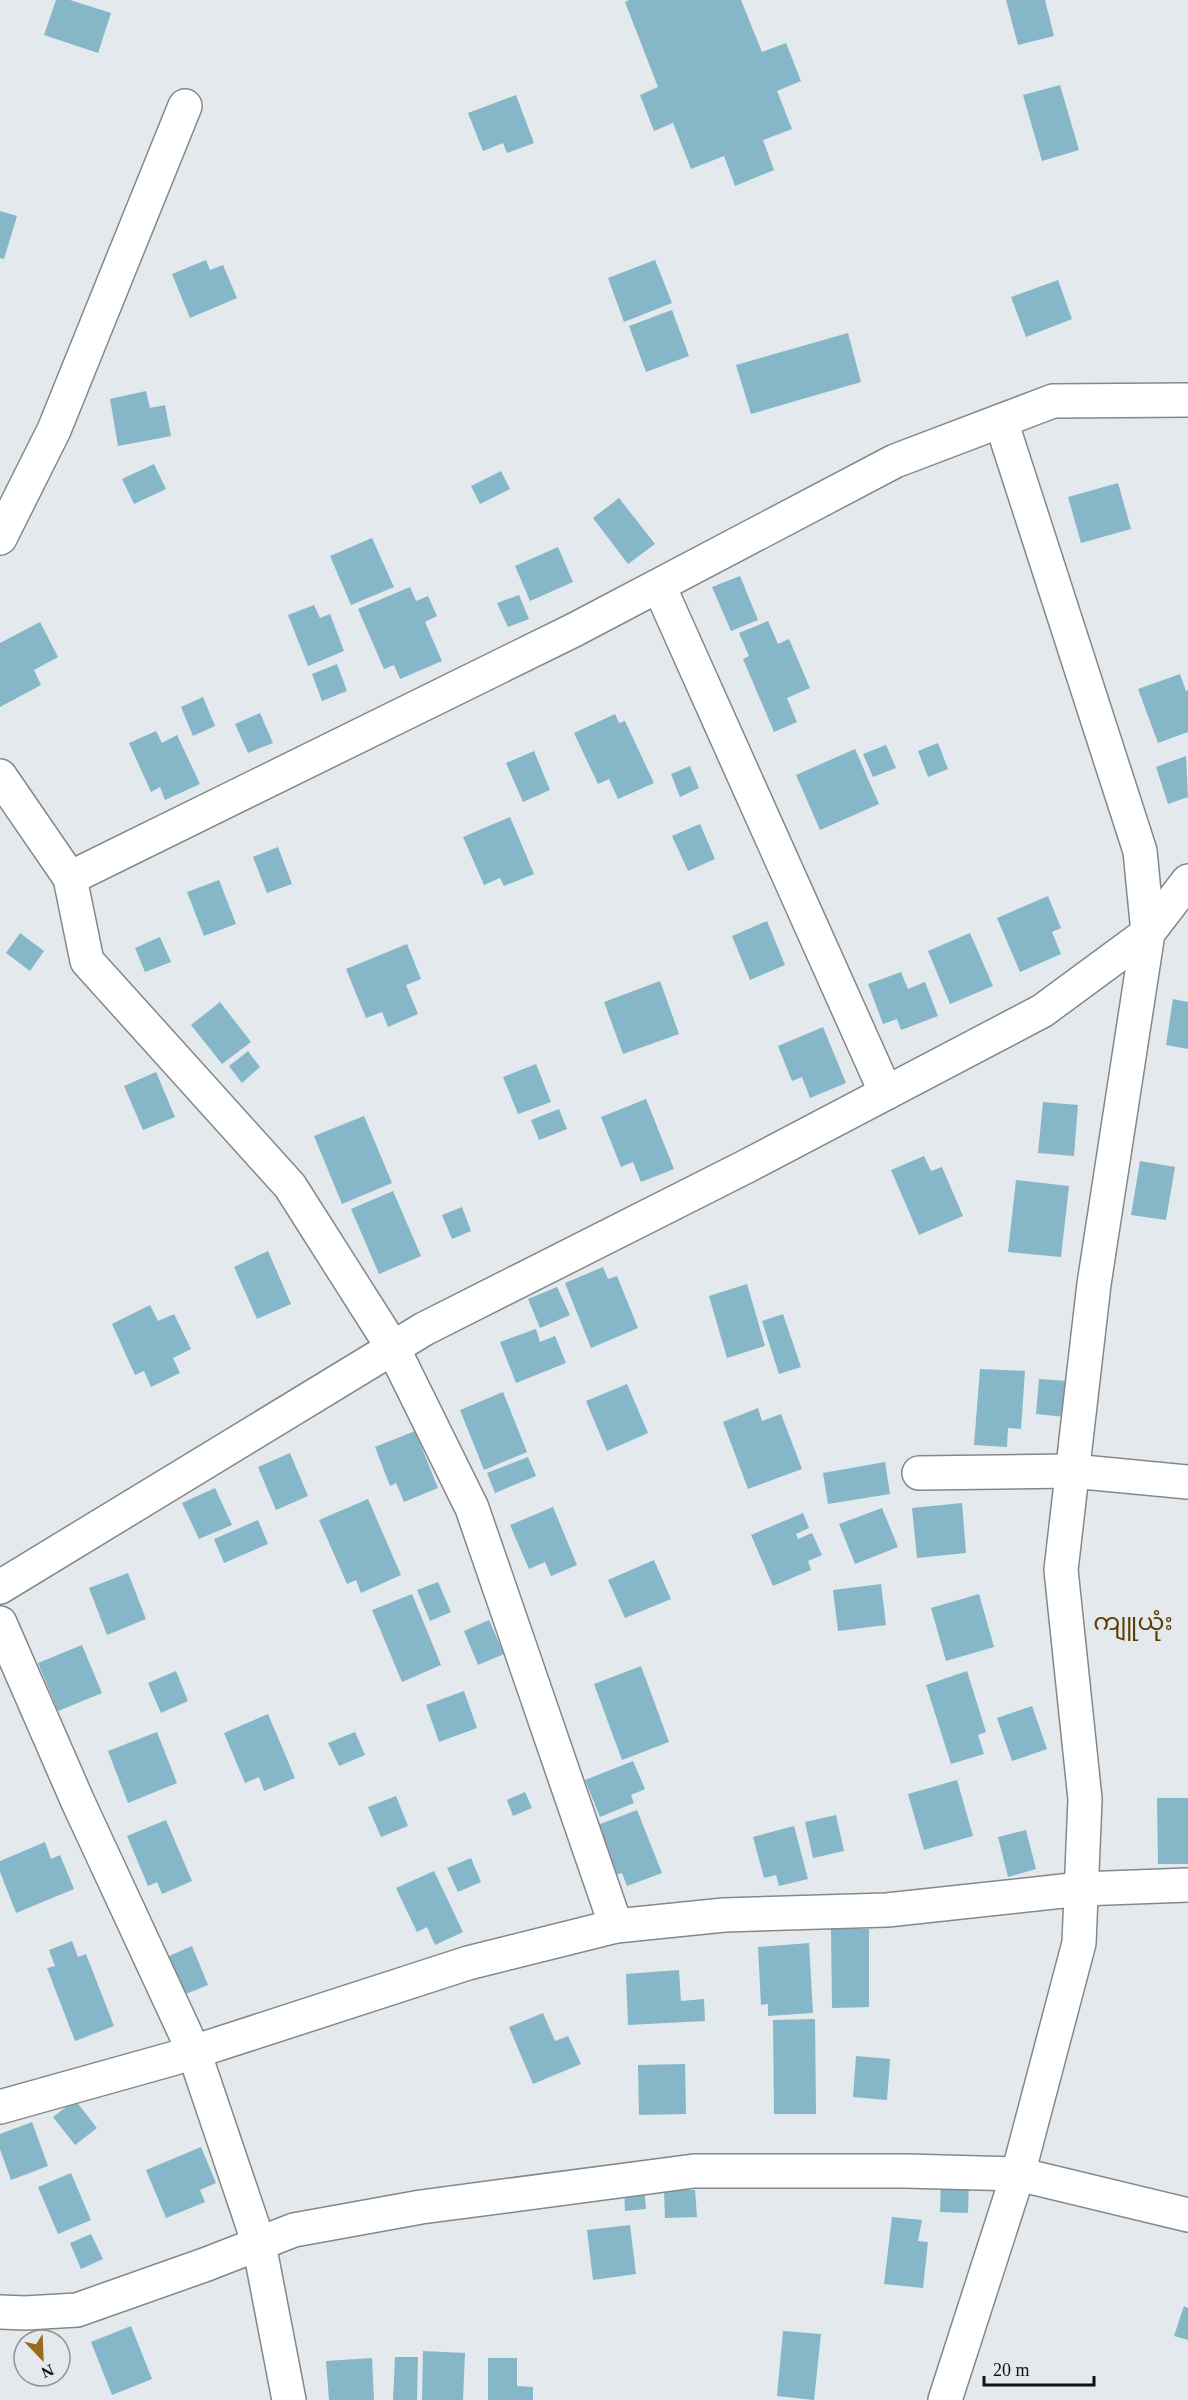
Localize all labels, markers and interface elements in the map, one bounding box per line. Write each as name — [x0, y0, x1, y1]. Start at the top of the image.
district label: ကျူယုံး — [1093, 1609, 1173, 1641]
north arrow — [12, 2328, 72, 2388]
scale bar — [984, 2349, 1094, 2387]
text: 20 m — [993, 2360, 1030, 2380]
text: N — [39, 2361, 56, 2382]

